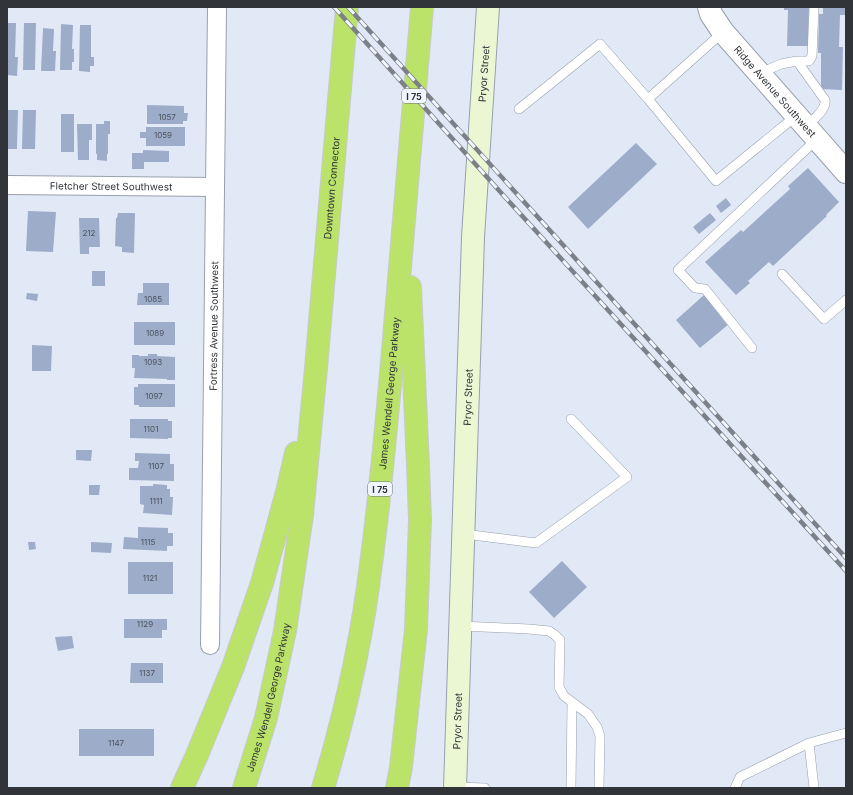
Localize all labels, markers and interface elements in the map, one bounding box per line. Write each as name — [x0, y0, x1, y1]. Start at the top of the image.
street label: Ridge Avenue Southwest — [732, 43, 819, 140]
street label: Pryor Street — [476, 44, 492, 102]
road number: I 75 — [402, 89, 426, 103]
house number: 1057 — [158, 112, 176, 122]
house number: 1059 — [154, 130, 172, 140]
street label: Downtown Connector — [321, 136, 342, 240]
street label: Fletcher Street Southwest — [50, 179, 173, 193]
house number: 212 — [82, 228, 96, 238]
street label: Fortress Avenue Southwest — [207, 260, 220, 391]
house number: 1085 — [144, 294, 162, 304]
street label: James Wendell George Parkway — [376, 316, 402, 470]
house number: 1089 — [146, 328, 164, 338]
house number: 1093 — [144, 357, 162, 367]
street label: Pryor Street — [461, 368, 475, 426]
house number: 1097 — [145, 391, 163, 401]
house number: 1101 — [144, 424, 158, 434]
house number: 1107 — [148, 461, 164, 471]
road number: I 75 — [368, 482, 392, 496]
house number: 1111 — [149, 496, 163, 506]
house number: 1115 — [141, 537, 155, 547]
house number: 1121 — [143, 573, 157, 583]
house number: 1129 — [137, 619, 153, 629]
street label: James Wendell George Parkway — [243, 622, 292, 773]
house number: 1137 — [139, 668, 155, 678]
street label: Pryor Street — [450, 692, 464, 750]
house number: 1147 — [108, 738, 125, 748]

